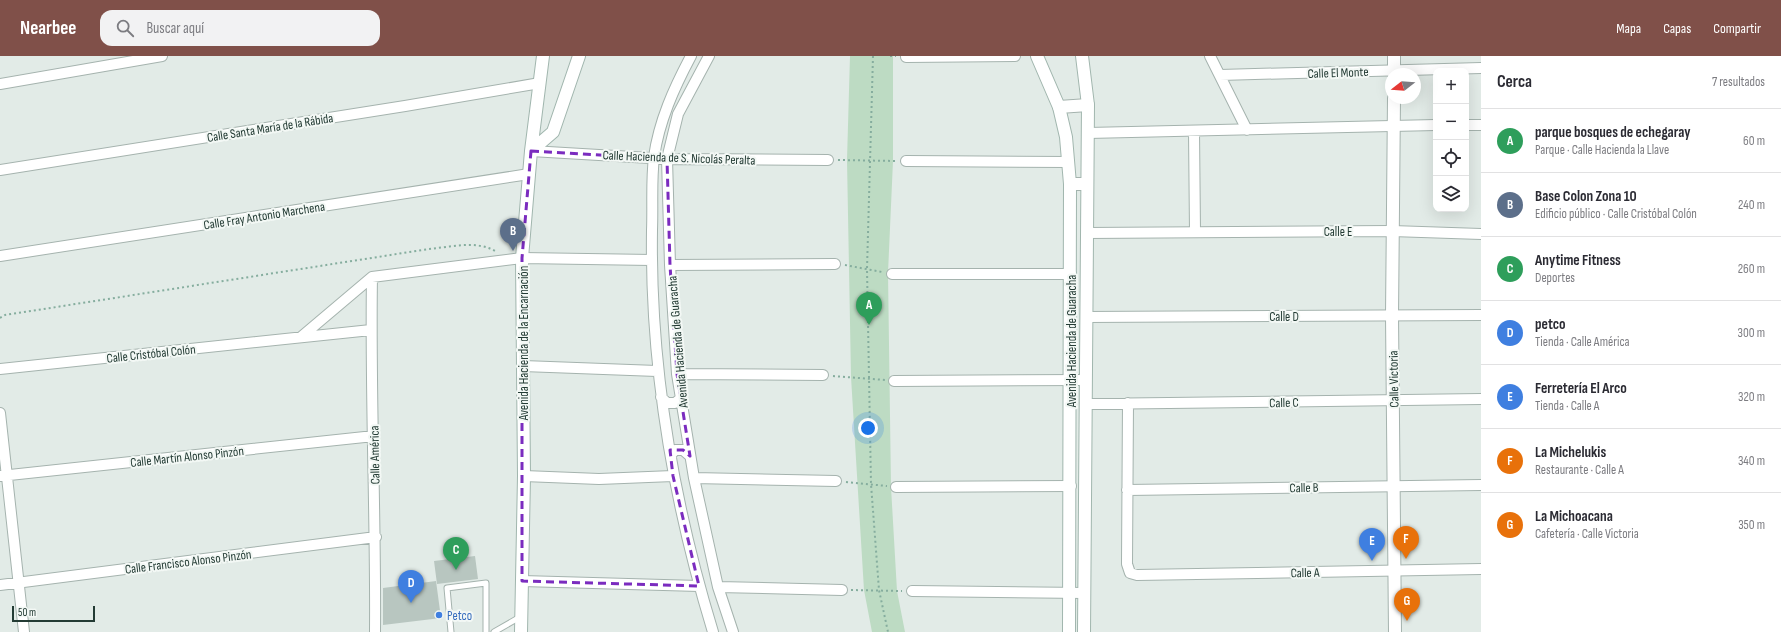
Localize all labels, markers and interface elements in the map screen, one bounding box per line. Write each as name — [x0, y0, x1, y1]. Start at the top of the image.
search box — [100, 10, 380, 46]
text: Nearbee — [20, 17, 76, 40]
icon: search — [114, 17, 136, 39]
text: Buscar aquí — [146, 19, 204, 38]
text: Mapa — [1616, 20, 1641, 37]
text: Capas — [1663, 20, 1691, 37]
text: Compartir — [1713, 20, 1761, 37]
street label: Calle El Monte — [1307, 64, 1369, 82]
north arrow — [1385, 68, 1421, 104]
map controls — [1433, 68, 1469, 212]
button: + — [1433, 68, 1469, 104]
text: Cerca — [1497, 72, 1532, 92]
text: 7 resultados — [1712, 74, 1765, 90]
button: − — [1433, 104, 1469, 140]
street label: Calle Santa María de la Rábida — [206, 110, 334, 146]
text: parque bosques de echegaray — [1535, 123, 1690, 142]
text: A — [1507, 133, 1513, 149]
text: 60 m — [1743, 133, 1765, 149]
button: locate — [1433, 140, 1469, 176]
text: Parque · Calle Hacienda la Llave — [1535, 142, 1669, 158]
street label: Calle Hacienda de S. Nicolás Peralta — [602, 147, 756, 169]
button: layers — [1433, 176, 1469, 212]
text: Base Colon Zona 10 — [1535, 187, 1637, 206]
text: B — [1507, 197, 1513, 213]
text: 240 m — [1738, 197, 1765, 213]
street label: Calle Fray Antonio Marchena — [202, 198, 326, 233]
text: Edificio público · Calle Cristóbal Colón — [1535, 206, 1697, 222]
pin: B — [500, 218, 526, 251]
street label: Calle E — [1324, 224, 1352, 240]
text: Anytime Fitness — [1535, 251, 1621, 270]
text: C — [1507, 261, 1513, 277]
text: 260 m — [1738, 261, 1765, 277]
street label: Avenida Hacienda de la Encarnación — [516, 266, 532, 421]
text: Deportes — [1535, 270, 1575, 286]
street label: Avenida Hacienda de Guaracha — [664, 275, 692, 410]
street label: Avenida Hacienda de Guaracha — [1064, 275, 1080, 408]
pin: A — [856, 292, 882, 325]
street label: Calle D — [1269, 309, 1299, 325]
text: petco — [1535, 315, 1566, 334]
text: D — [1507, 325, 1513, 341]
text: 300 m — [1738, 325, 1765, 341]
text: Tienda · Calle América — [1535, 334, 1629, 350]
street label: Calle Cristóbal Colón — [106, 341, 196, 367]
street label: Calle Victoria — [1386, 350, 1402, 408]
text: Ferretería El Arco — [1535, 379, 1627, 398]
text: E — [1507, 389, 1513, 405]
text: 320 m — [1738, 389, 1765, 405]
street label: Calle C — [1269, 395, 1299, 411]
text: Tienda · Calle A — [1535, 398, 1599, 414]
your location — [858, 418, 878, 438]
street label: Calle América — [366, 425, 384, 485]
street label: Calle Martín Alonso Pinzón — [130, 443, 245, 471]
text: La Michelukis — [1535, 443, 1606, 462]
text: F — [1507, 453, 1513, 469]
text: 340 m — [1738, 453, 1765, 469]
text: Restaurante · Calle A — [1535, 462, 1624, 478]
street label: Calle B — [1289, 480, 1319, 496]
text: La Michoacana — [1535, 507, 1613, 526]
text: G — [1507, 517, 1513, 533]
text: 350 m — [1738, 517, 1765, 533]
pin: F — [1393, 526, 1419, 559]
text: Cafetería · Calle Victoria — [1535, 526, 1639, 542]
pin: E — [1359, 528, 1385, 561]
pin: C — [443, 537, 469, 570]
street label: Calle Francisco Alonso Pinzón — [124, 546, 252, 578]
street label: Calle A — [1290, 565, 1320, 581]
pin: D — [398, 570, 424, 603]
pin: G — [1394, 588, 1420, 621]
scale bar — [12, 604, 95, 623]
text: 50 m — [18, 606, 36, 619]
place label: Petco — [447, 608, 472, 624]
marker: Petco — [434, 610, 444, 620]

